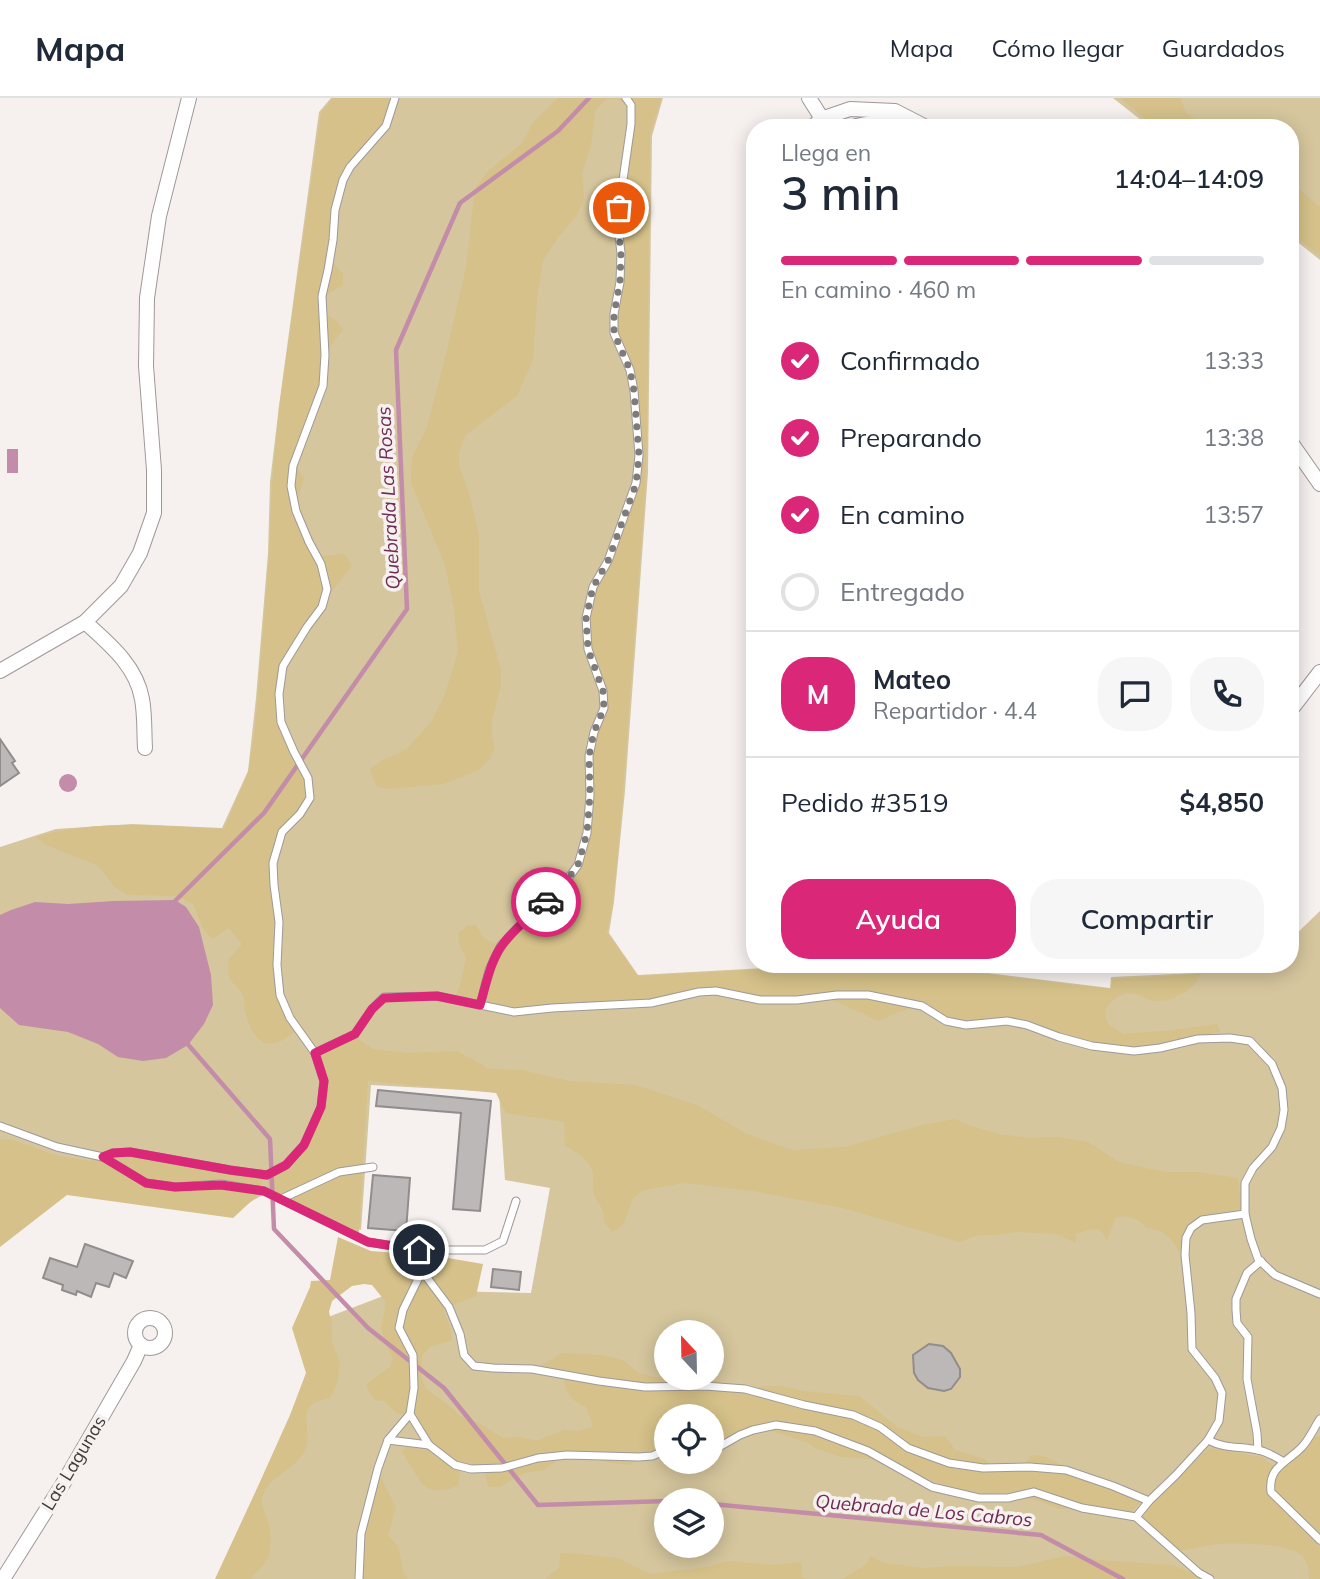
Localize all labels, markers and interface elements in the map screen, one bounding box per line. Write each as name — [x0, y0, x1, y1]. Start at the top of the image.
text: Mapa — [35, 28, 125, 69]
text: Mapa — [890, 33, 953, 63]
text: Cómo llegar — [991, 33, 1124, 63]
text: Guardados — [1162, 33, 1285, 63]
text: Llega en — [781, 138, 871, 167]
text: 14:04–14:09 — [1114, 162, 1264, 195]
text: 3 min — [781, 164, 900, 222]
pin — [589, 178, 649, 238]
icon: bag — [600, 189, 638, 227]
text: En camino · 460 m — [781, 275, 976, 304]
icon: check — [781, 342, 819, 380]
text: Confirmado — [840, 344, 980, 377]
text: 13:33 — [1204, 346, 1264, 375]
water label: Quebrada Las Rosas — [371, 406, 405, 590]
icon: check — [781, 419, 819, 457]
text: Preparando — [840, 421, 982, 454]
text: 13:38 — [1204, 423, 1264, 452]
icon: check — [781, 496, 819, 534]
text: En camino — [840, 498, 965, 531]
text: 13:57 — [1204, 500, 1264, 529]
text: Entregado — [840, 575, 965, 608]
button: chat — [1098, 657, 1172, 731]
button: phone — [1190, 657, 1264, 731]
text: Mateo — [873, 663, 951, 696]
text: M — [807, 678, 829, 711]
text: Repartidor · 4.4 — [873, 696, 1037, 725]
text: Pedido #3519 — [781, 786, 949, 819]
text: $4,850 — [1180, 786, 1264, 819]
courier — [511, 867, 581, 937]
button: Ayuda — [781, 879, 1016, 959]
button: Compartir — [1030, 879, 1264, 959]
icon: car — [527, 883, 565, 921]
pin — [389, 1220, 449, 1280]
icon: home — [400, 1231, 438, 1269]
north arrow — [654, 1320, 724, 1390]
map controls — [654, 1320, 724, 1558]
button: locate — [654, 1404, 724, 1474]
street label: Las Lagunas — [36, 1411, 111, 1514]
button: layers — [654, 1488, 724, 1558]
water label: Quebrada de Los Cabros — [814, 1489, 1034, 1531]

